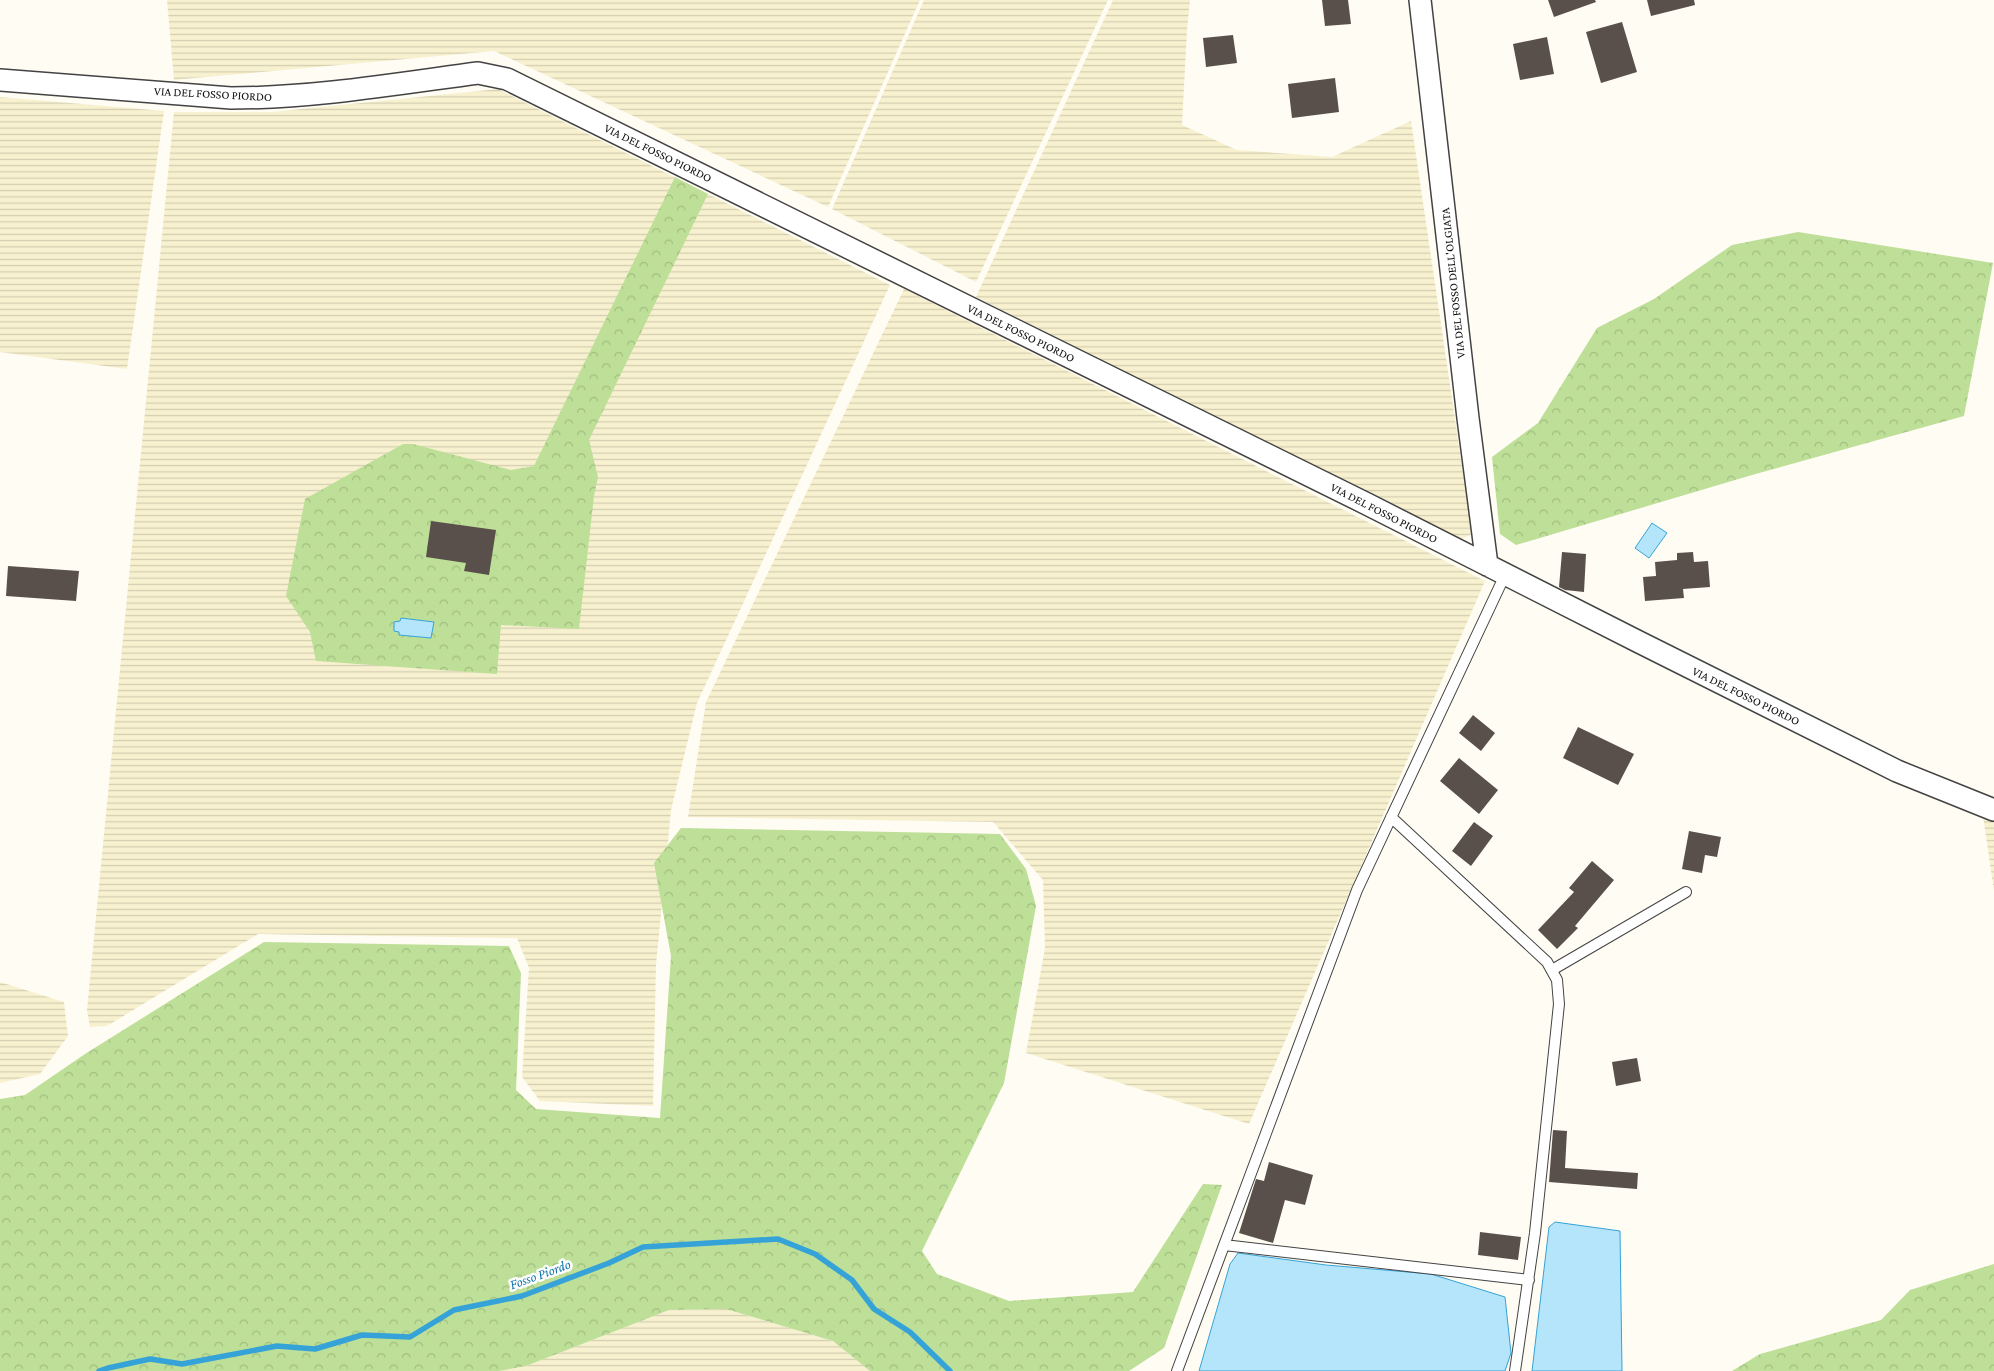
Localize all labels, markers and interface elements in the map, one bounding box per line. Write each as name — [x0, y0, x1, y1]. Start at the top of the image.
street label: VIA DEL FOSSO PIORDO — [154, 84, 272, 104]
street label: VIA DEL FOSSO PIORDO — [602, 121, 714, 185]
street label: VIA DEL FOSSO DELL'OLGIATA — [1438, 207, 1468, 359]
street label: VIA DEL FOSSO PIORDO — [965, 301, 1077, 365]
street label: VIA DEL FOSSO PIORDO — [1328, 480, 1440, 546]
street label: VIA DEL FOSSO PIORDO — [1690, 664, 1802, 728]
water label: Fosso Piordo — [507, 1256, 573, 1292]

